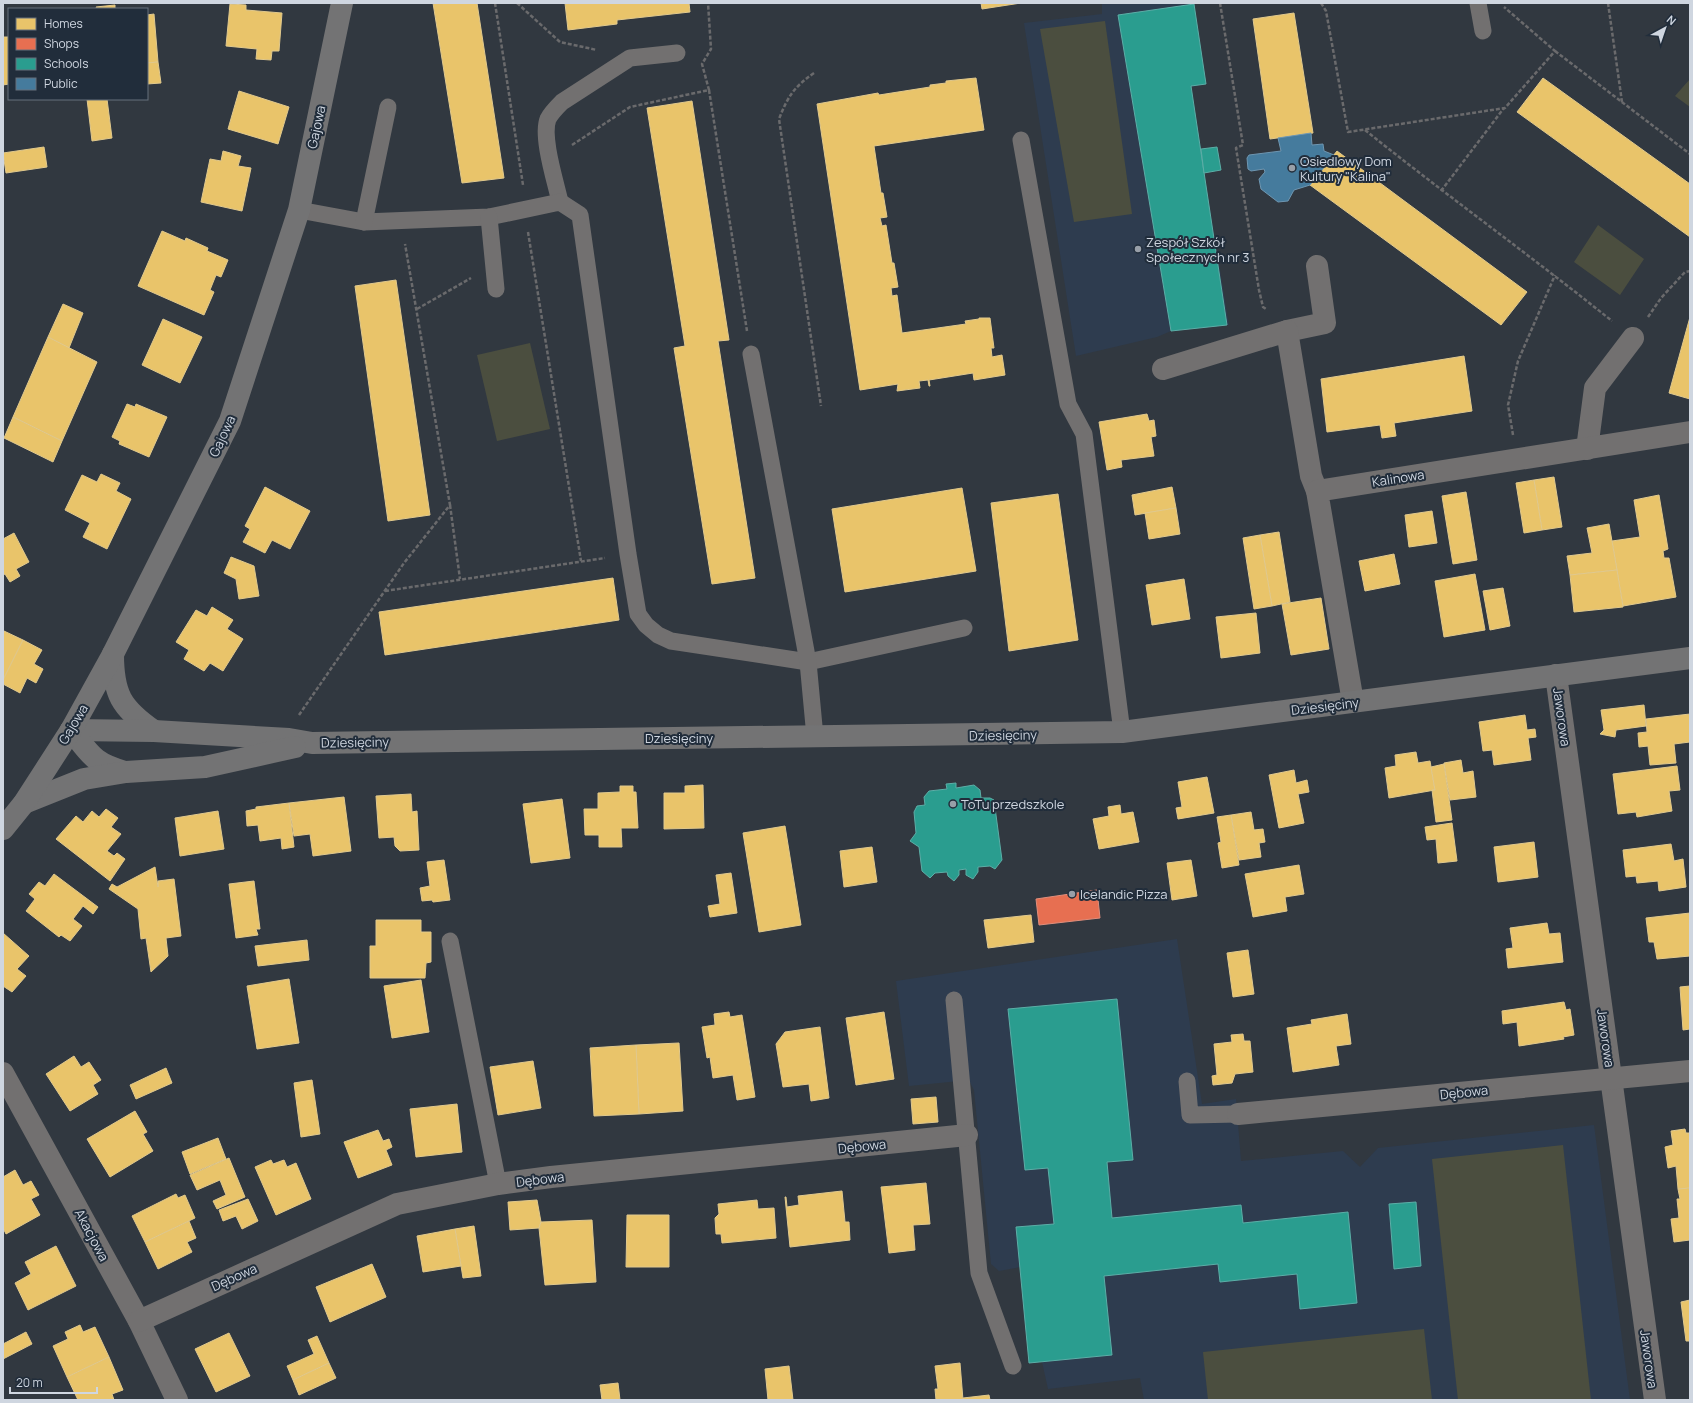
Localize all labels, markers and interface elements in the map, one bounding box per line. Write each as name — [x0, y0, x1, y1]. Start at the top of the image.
legend — [8, 8, 148, 100]
north arrow — [1645, 8, 1685, 48]
text: N — [1664, 12, 1680, 28]
text: Homes — [44, 15, 83, 32]
text: Shops — [44, 35, 79, 52]
text: Schools — [44, 55, 88, 72]
text: Public — [44, 75, 78, 92]
street label: Gajowa — [303, 104, 329, 150]
place label: Osiedlowy Dom Kultury "Kalina" — [1300, 152, 1392, 185]
marker: Osiedlowy Dom Kultury "Kalina" — [1287, 163, 1297, 173]
place label: Zespół Szkół Społecznych nr 3 — [1146, 233, 1249, 266]
marker: Zespół Szkół Społecznych nr 3 — [1133, 244, 1143, 254]
street label: Gajowa — [205, 412, 239, 460]
street label: Kalinowa — [1370, 465, 1426, 491]
street label: Jaworowa — [1549, 686, 1575, 748]
street label: Dziesięciny — [1290, 693, 1360, 719]
street label: Gajowa — [54, 701, 92, 747]
street label: Dziesięciny — [969, 725, 1037, 745]
street label: Dziesięciny — [645, 729, 713, 747]
street label: Dziesięciny — [321, 732, 389, 752]
place label: ToTu przedszkole — [961, 795, 1065, 813]
marker: ToTu przedszkole — [948, 799, 958, 809]
place label: Icelandic Pizza — [1080, 885, 1168, 903]
marker: Icelandic Pizza — [1067, 889, 1077, 899]
street label: Jaworowa — [1593, 1007, 1619, 1069]
street label: Dębowa — [1439, 1081, 1489, 1103]
street label: Dębowa — [837, 1135, 887, 1157]
street label: Dębowa — [515, 1167, 565, 1191]
street label: Akacjowa — [71, 1206, 113, 1264]
street label: Dębowa — [208, 1259, 260, 1295]
street label: Jaworowa — [1636, 1328, 1662, 1390]
scale bar — [10, 1369, 97, 1395]
text: 20 m — [16, 1374, 43, 1391]

